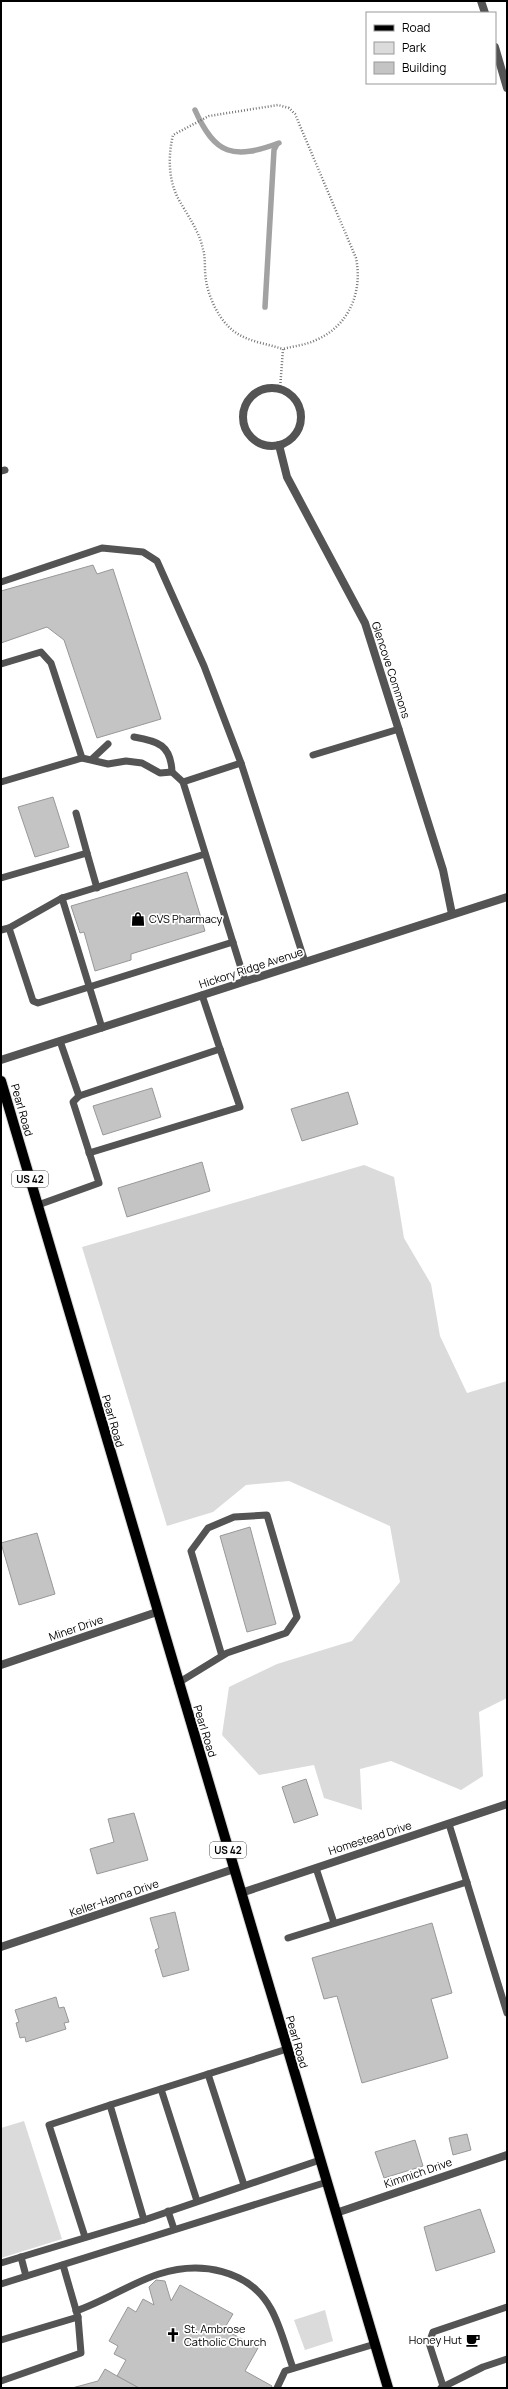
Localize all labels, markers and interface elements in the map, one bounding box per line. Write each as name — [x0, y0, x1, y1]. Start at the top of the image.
legend — [366, 12, 496, 84]
text: Road — [402, 19, 430, 36]
text: Park — [402, 39, 427, 56]
text: Building — [402, 59, 446, 76]
street label: Glencove Commons — [369, 619, 414, 720]
shop icon: CVS Pharmacy — [130, 911, 146, 927]
place label: CVS Pharmacy — [149, 911, 223, 926]
street label: Hickory Ridge Avenue — [197, 943, 305, 991]
street label: Pearl Road — [8, 1082, 37, 1138]
road number: US 42 — [12, 1171, 48, 1187]
street label: Pearl Road — [99, 1393, 128, 1449]
street label: Miner Drive — [47, 1611, 106, 1644]
street label: Pearl Road — [190, 1703, 221, 1759]
street label: Homestead Drive — [326, 1817, 414, 1858]
road number: US 42 — [210, 1842, 246, 1858]
street label: Keller-Hanna Drive — [67, 1875, 161, 1920]
street label: Pearl Road — [283, 2014, 312, 2070]
street label: Kimmich Drive — [382, 2154, 454, 2191]
place label: St. Ambrose Catholic Church — [184, 2321, 266, 2349]
church icon: St. Ambrose Catholic Church — [165, 2327, 181, 2343]
place label: Honey Hut — [409, 2332, 462, 2347]
cafe icon: Honey Hut — [465, 2332, 481, 2348]

